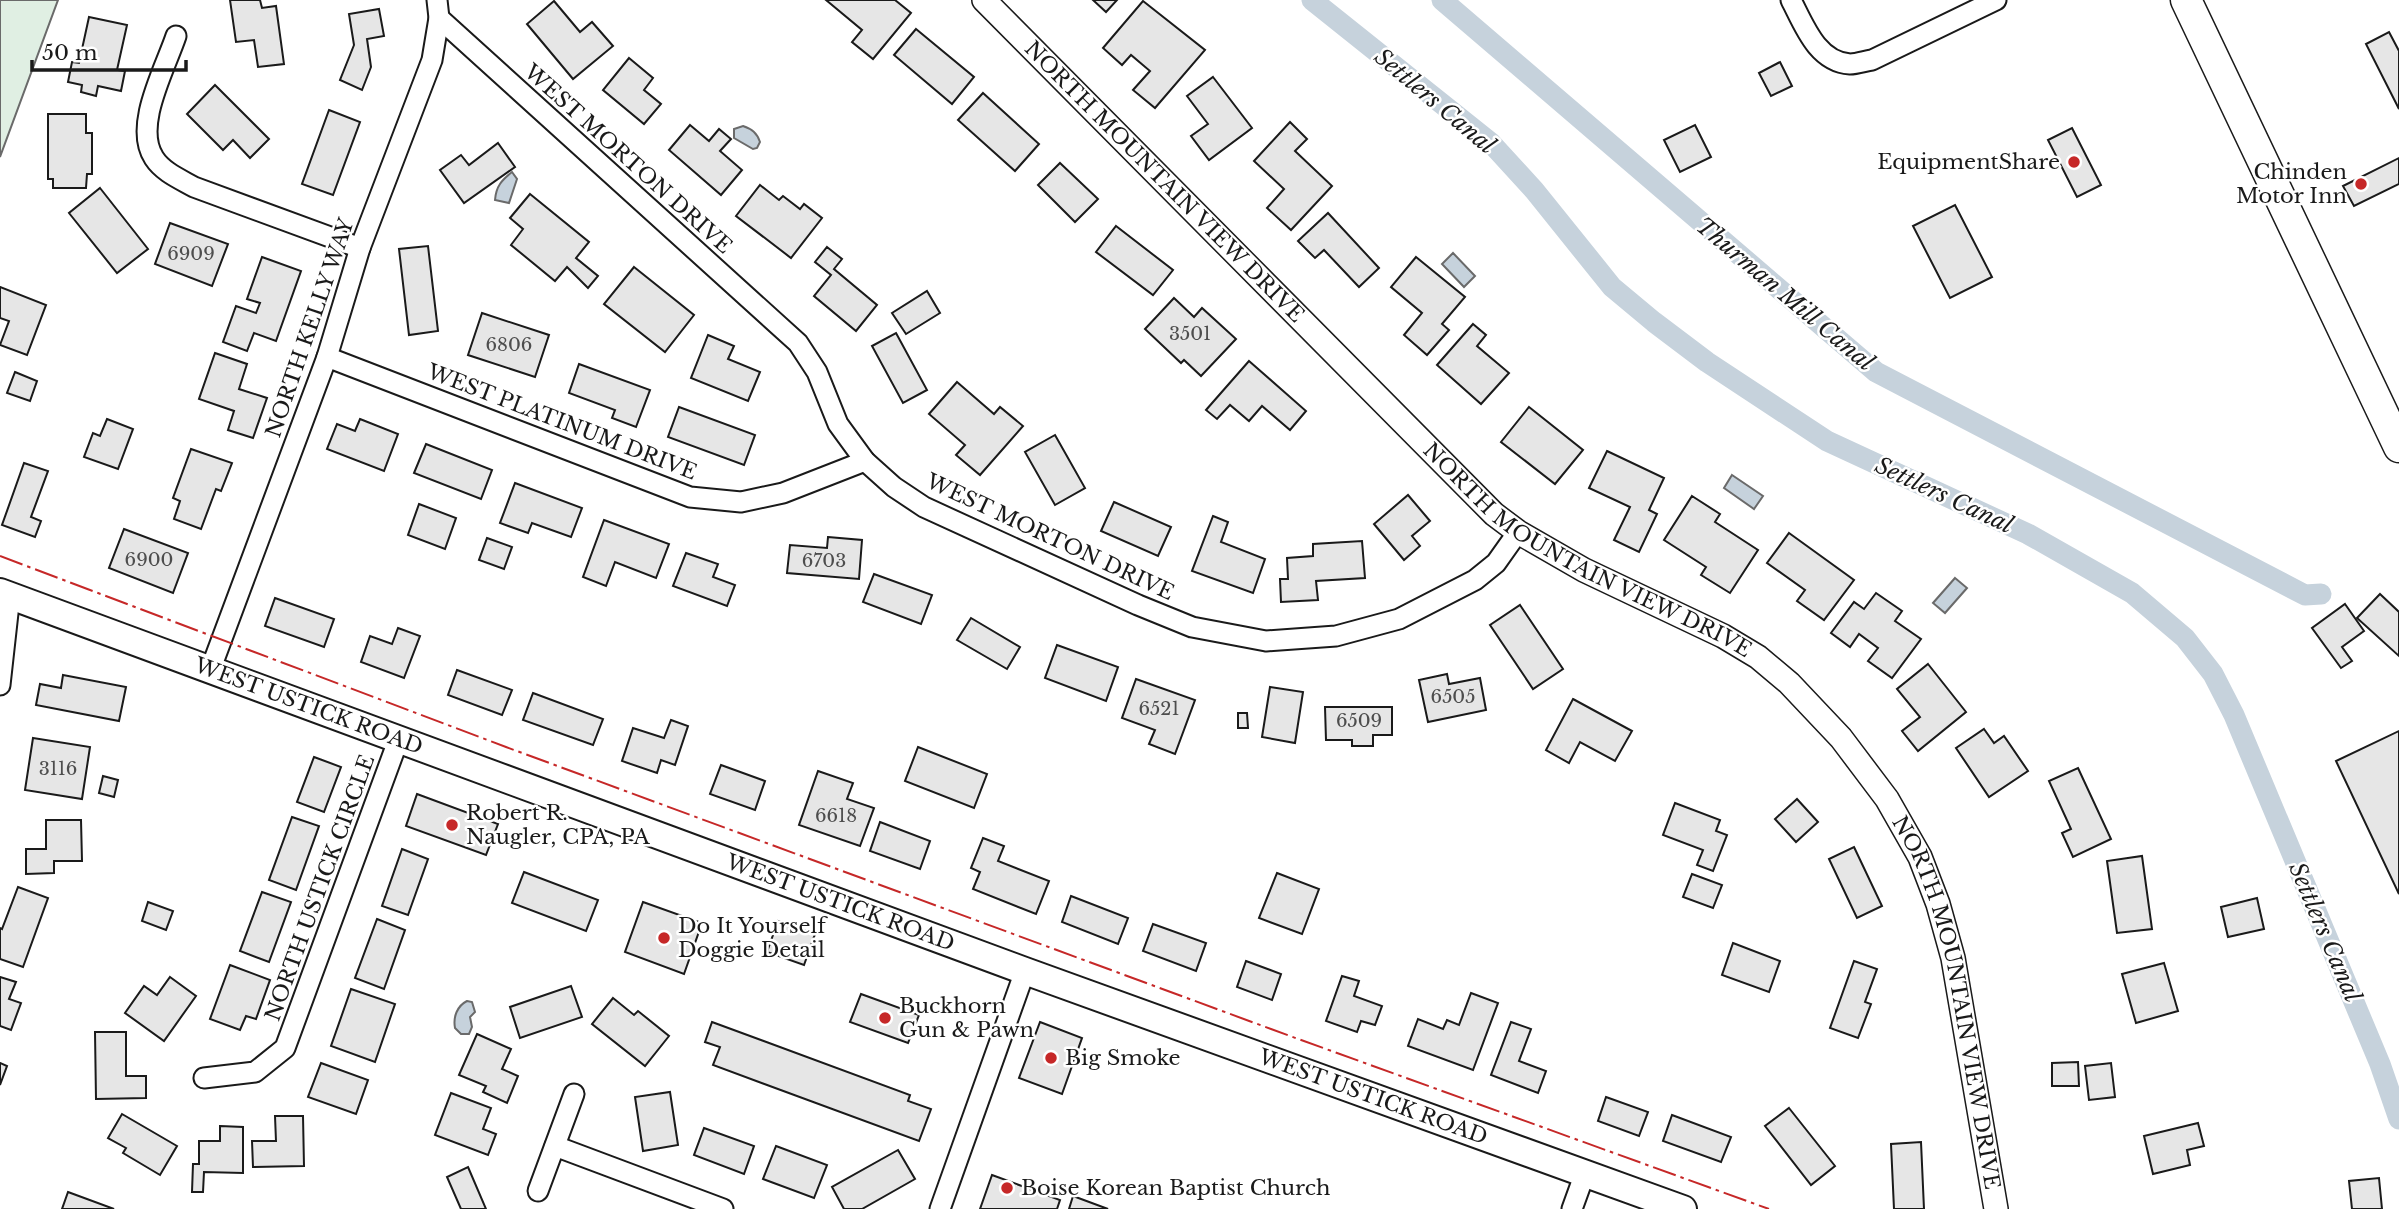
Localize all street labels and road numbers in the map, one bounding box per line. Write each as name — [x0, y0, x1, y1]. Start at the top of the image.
street label: NORTH MOUNTAIN VIEW DRIVE — [1019, 36, 1309, 328]
street label: WEST MORTON DRIVE — [518, 58, 737, 259]
street label: NORTH KELLY WAY — [260, 214, 360, 441]
street label: WEST PLATINUM DRIVE — [423, 358, 701, 486]
street label: NORTH MOUNTAIN VIEW DRIVE — [1418, 437, 1756, 663]
street label: WEST MORTON DRIVE — [921, 468, 1178, 606]
street label: WEST USTICK ROAD — [190, 652, 426, 760]
street label: NORTH USTICK CIRCLE — [260, 751, 380, 1025]
street label: NORTH MOUNTAIN VIEW DRIVE — [1886, 811, 2005, 1191]
street label: WEST USTICK ROAD — [722, 848, 958, 957]
street label: WEST USTICK ROAD — [1254, 1043, 1491, 1150]

